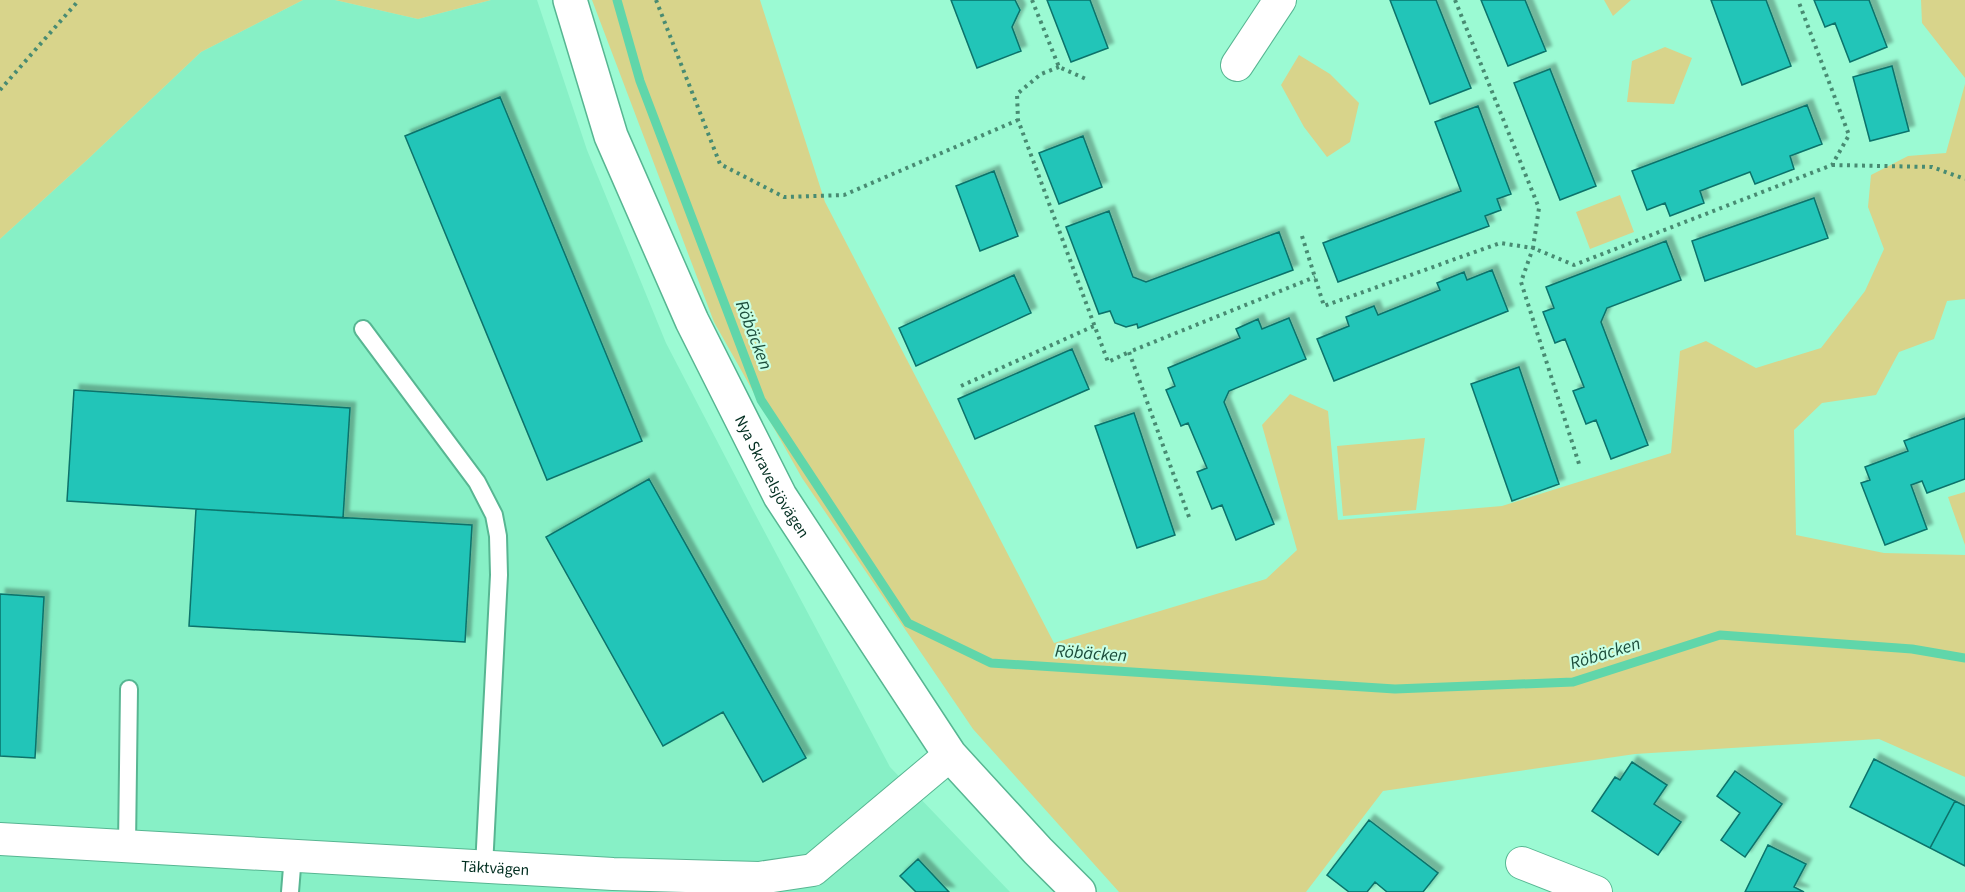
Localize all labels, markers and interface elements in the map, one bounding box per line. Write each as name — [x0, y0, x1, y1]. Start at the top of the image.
water label: Röbäcken — [729, 297, 778, 374]
street label: Nya Skravelsjövägen — [729, 412, 815, 542]
water label: Röbäcken — [1567, 631, 1643, 676]
water label: Röbäcken — [1054, 638, 1128, 668]
street label: Täktvägen — [460, 855, 530, 881]

